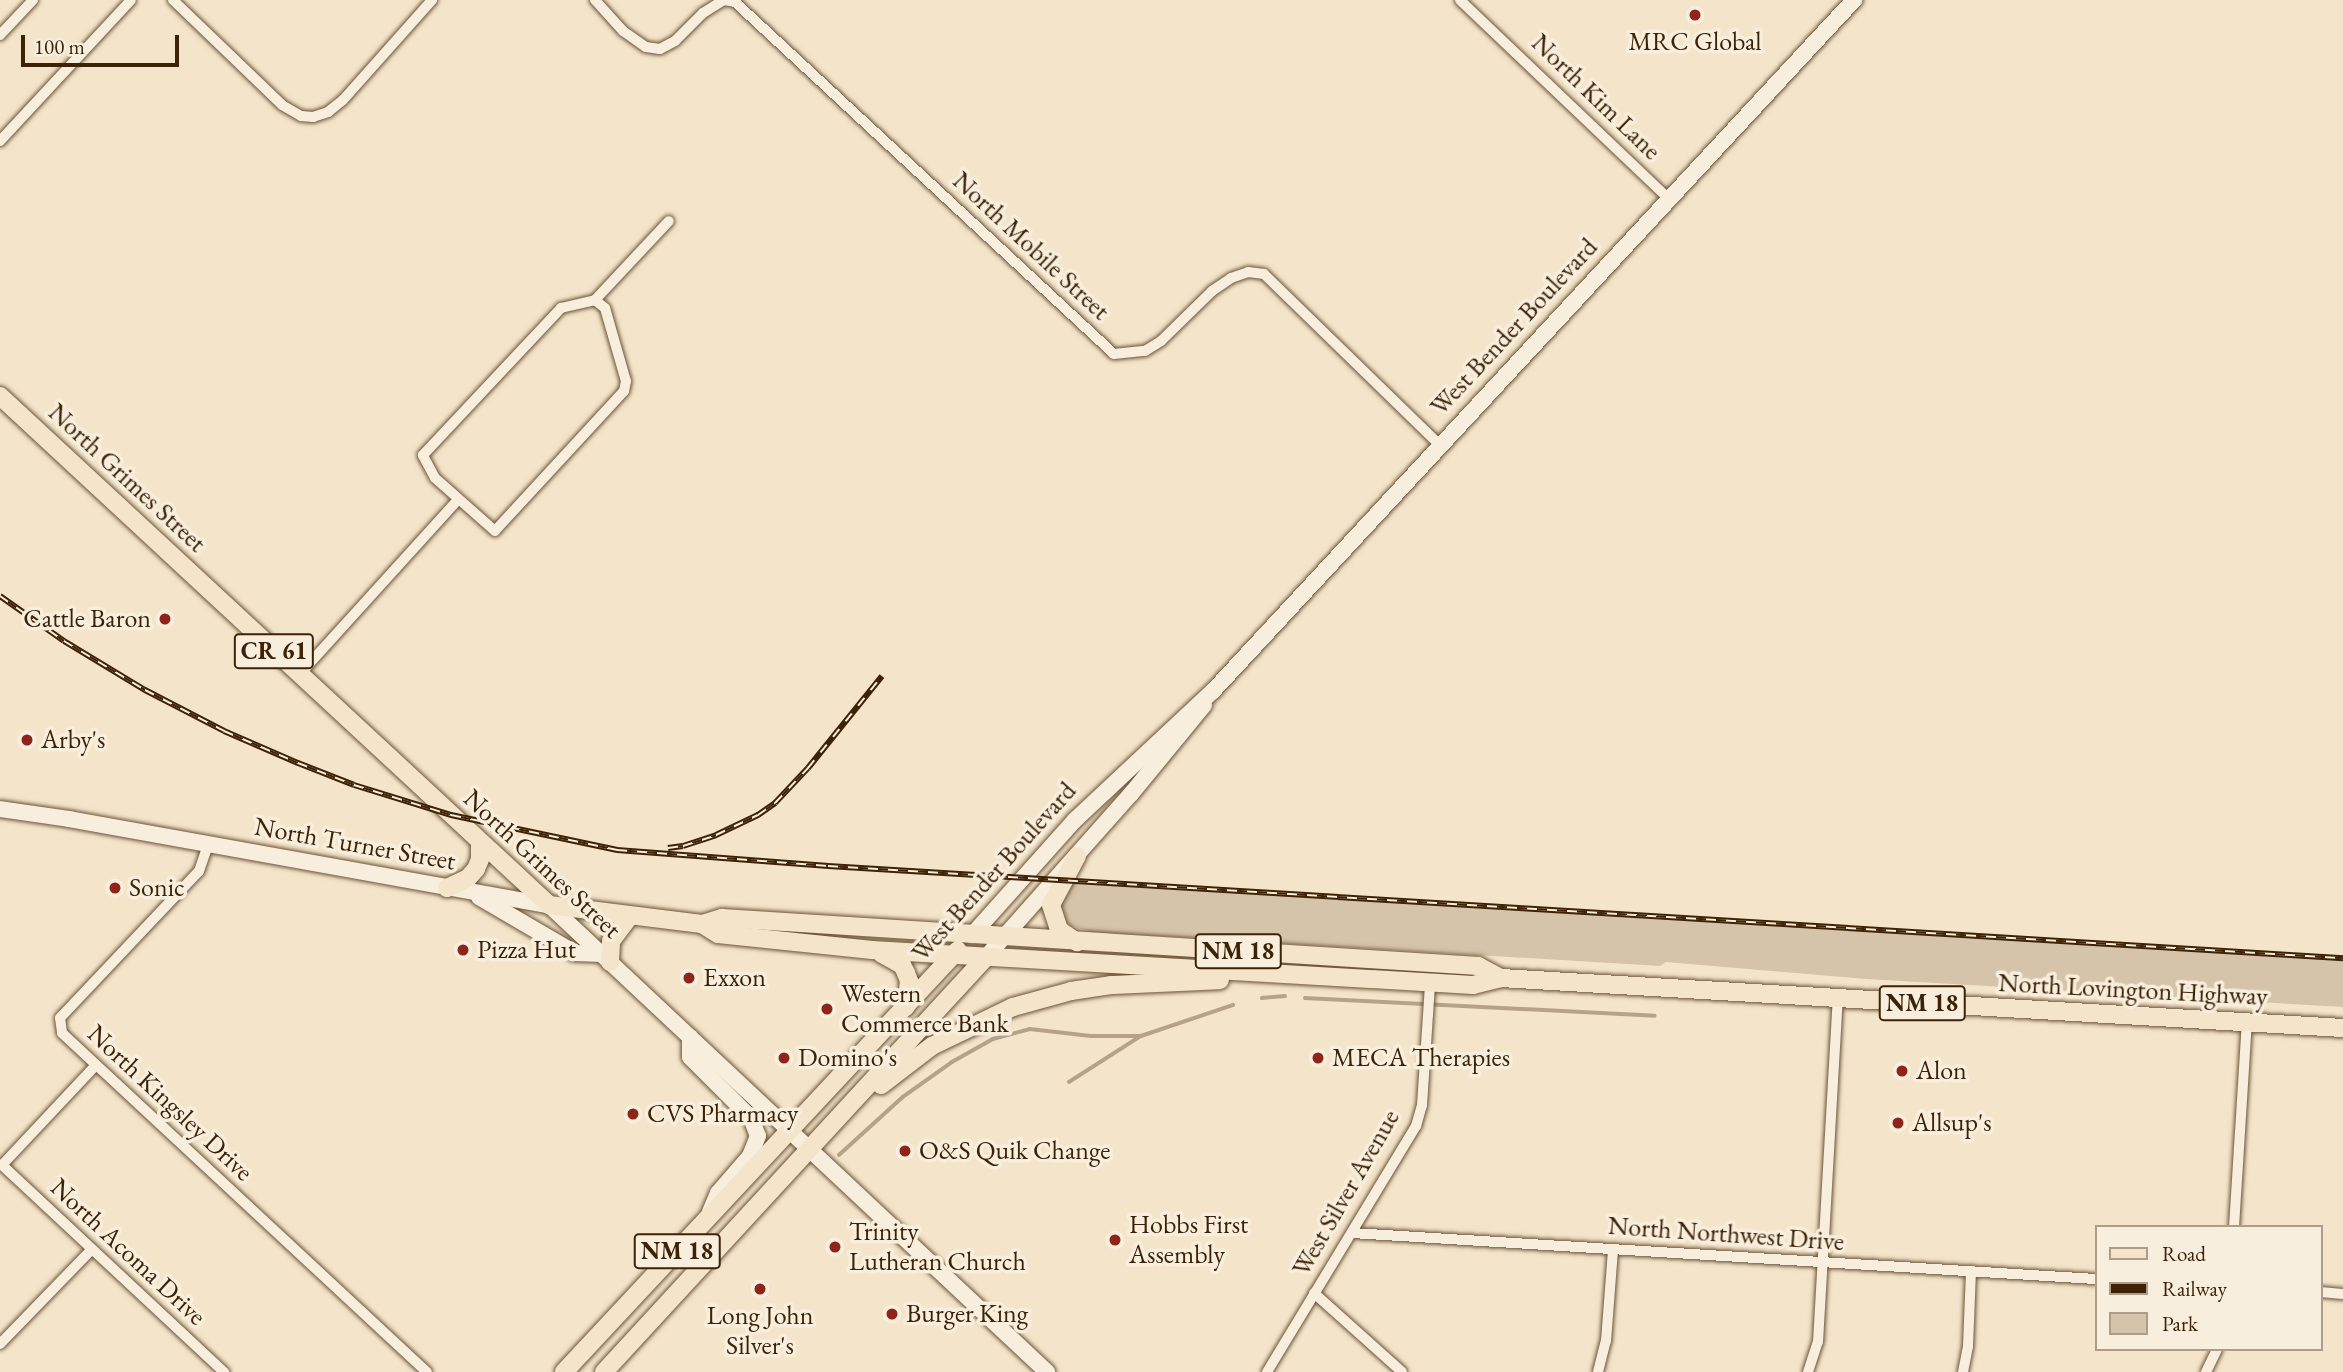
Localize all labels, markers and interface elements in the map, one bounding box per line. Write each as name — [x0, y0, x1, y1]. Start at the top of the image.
marker: MRC Global — [1687, 7, 1703, 23]
scale bar — [24, 21, 182, 65]
place label: MRC Global — [1628, 26, 1762, 58]
street label: North Kim Lane — [1525, 27, 1667, 167]
text: 100 m — [34, 33, 85, 60]
street label: North Mobile Street — [946, 165, 1116, 327]
street label: West Bender Boulevard — [1424, 232, 1604, 422]
street label: North Grimes Street — [42, 397, 212, 559]
place label: Cattle Baron — [23, 603, 151, 635]
marker: Cattle Baron — [157, 611, 173, 627]
road number: CR 61 — [234, 630, 314, 672]
place label: Arby's — [41, 724, 105, 756]
marker: Arby's — [19, 732, 35, 748]
street label: West Bender Boulevard — [905, 776, 1083, 968]
street label: North Grimes Street — [457, 783, 627, 945]
street label: North Turner Street — [252, 811, 458, 877]
place label: Sonic — [129, 872, 185, 904]
marker: Sonic — [107, 880, 123, 896]
road number: NM 18 — [1194, 931, 1282, 972]
place label: Pizza Hut — [477, 934, 576, 966]
marker: Pizza Hut — [455, 942, 471, 958]
place label: Exxon — [703, 962, 766, 994]
street label: North Lovington Highway — [1998, 967, 2268, 1013]
marker: Exxon — [681, 970, 697, 986]
place label: Western Commerce Bank — [841, 978, 1009, 1040]
road number: NM 18 — [1878, 982, 1966, 1023]
marker: Western Commerce Bank — [819, 1001, 835, 1017]
street label: North Kingsley Drive — [81, 1018, 259, 1188]
place label: Domino's — [798, 1042, 897, 1074]
place label: MECA Therapies — [1332, 1042, 1510, 1074]
marker: Domino's — [776, 1050, 792, 1066]
marker: MECA Therapies — [1310, 1050, 1326, 1066]
place label: Alon — [1916, 1055, 1967, 1087]
marker: Alon — [1894, 1063, 1910, 1079]
place label: CVS Pharmacy — [647, 1098, 798, 1130]
street label: West Silver Avenue — [1286, 1104, 1406, 1282]
marker: CVS Pharmacy — [625, 1106, 641, 1122]
place label: Allsup's — [1912, 1107, 1992, 1139]
marker: Allsup's — [1890, 1115, 1906, 1131]
place label: O&S Quik Change — [919, 1135, 1110, 1167]
marker: O&S Quik Change — [897, 1143, 913, 1159]
street label: North Acoma Drive — [44, 1172, 212, 1332]
place label: Hobbs First Assembly — [1129, 1209, 1248, 1270]
street label: North Northwest Drive — [1607, 1210, 1845, 1258]
place label: Trinity Lutheran Church — [849, 1216, 1026, 1278]
legend — [2094, 1225, 2322, 1351]
road number: NM 18 — [633, 1231, 721, 1272]
marker: Hobbs First Assembly — [1107, 1232, 1123, 1248]
marker: Trinity Lutheran Church — [827, 1239, 843, 1255]
text: Road — [2162, 1240, 2206, 1267]
text: Railway — [2162, 1275, 2227, 1302]
marker: Long John Silver's — [752, 1281, 768, 1297]
place label: Burger King — [906, 1298, 1028, 1330]
place label: Long John Silver's — [707, 1300, 813, 1362]
marker: Burger King — [884, 1306, 900, 1322]
text: Park — [2162, 1310, 2198, 1337]

